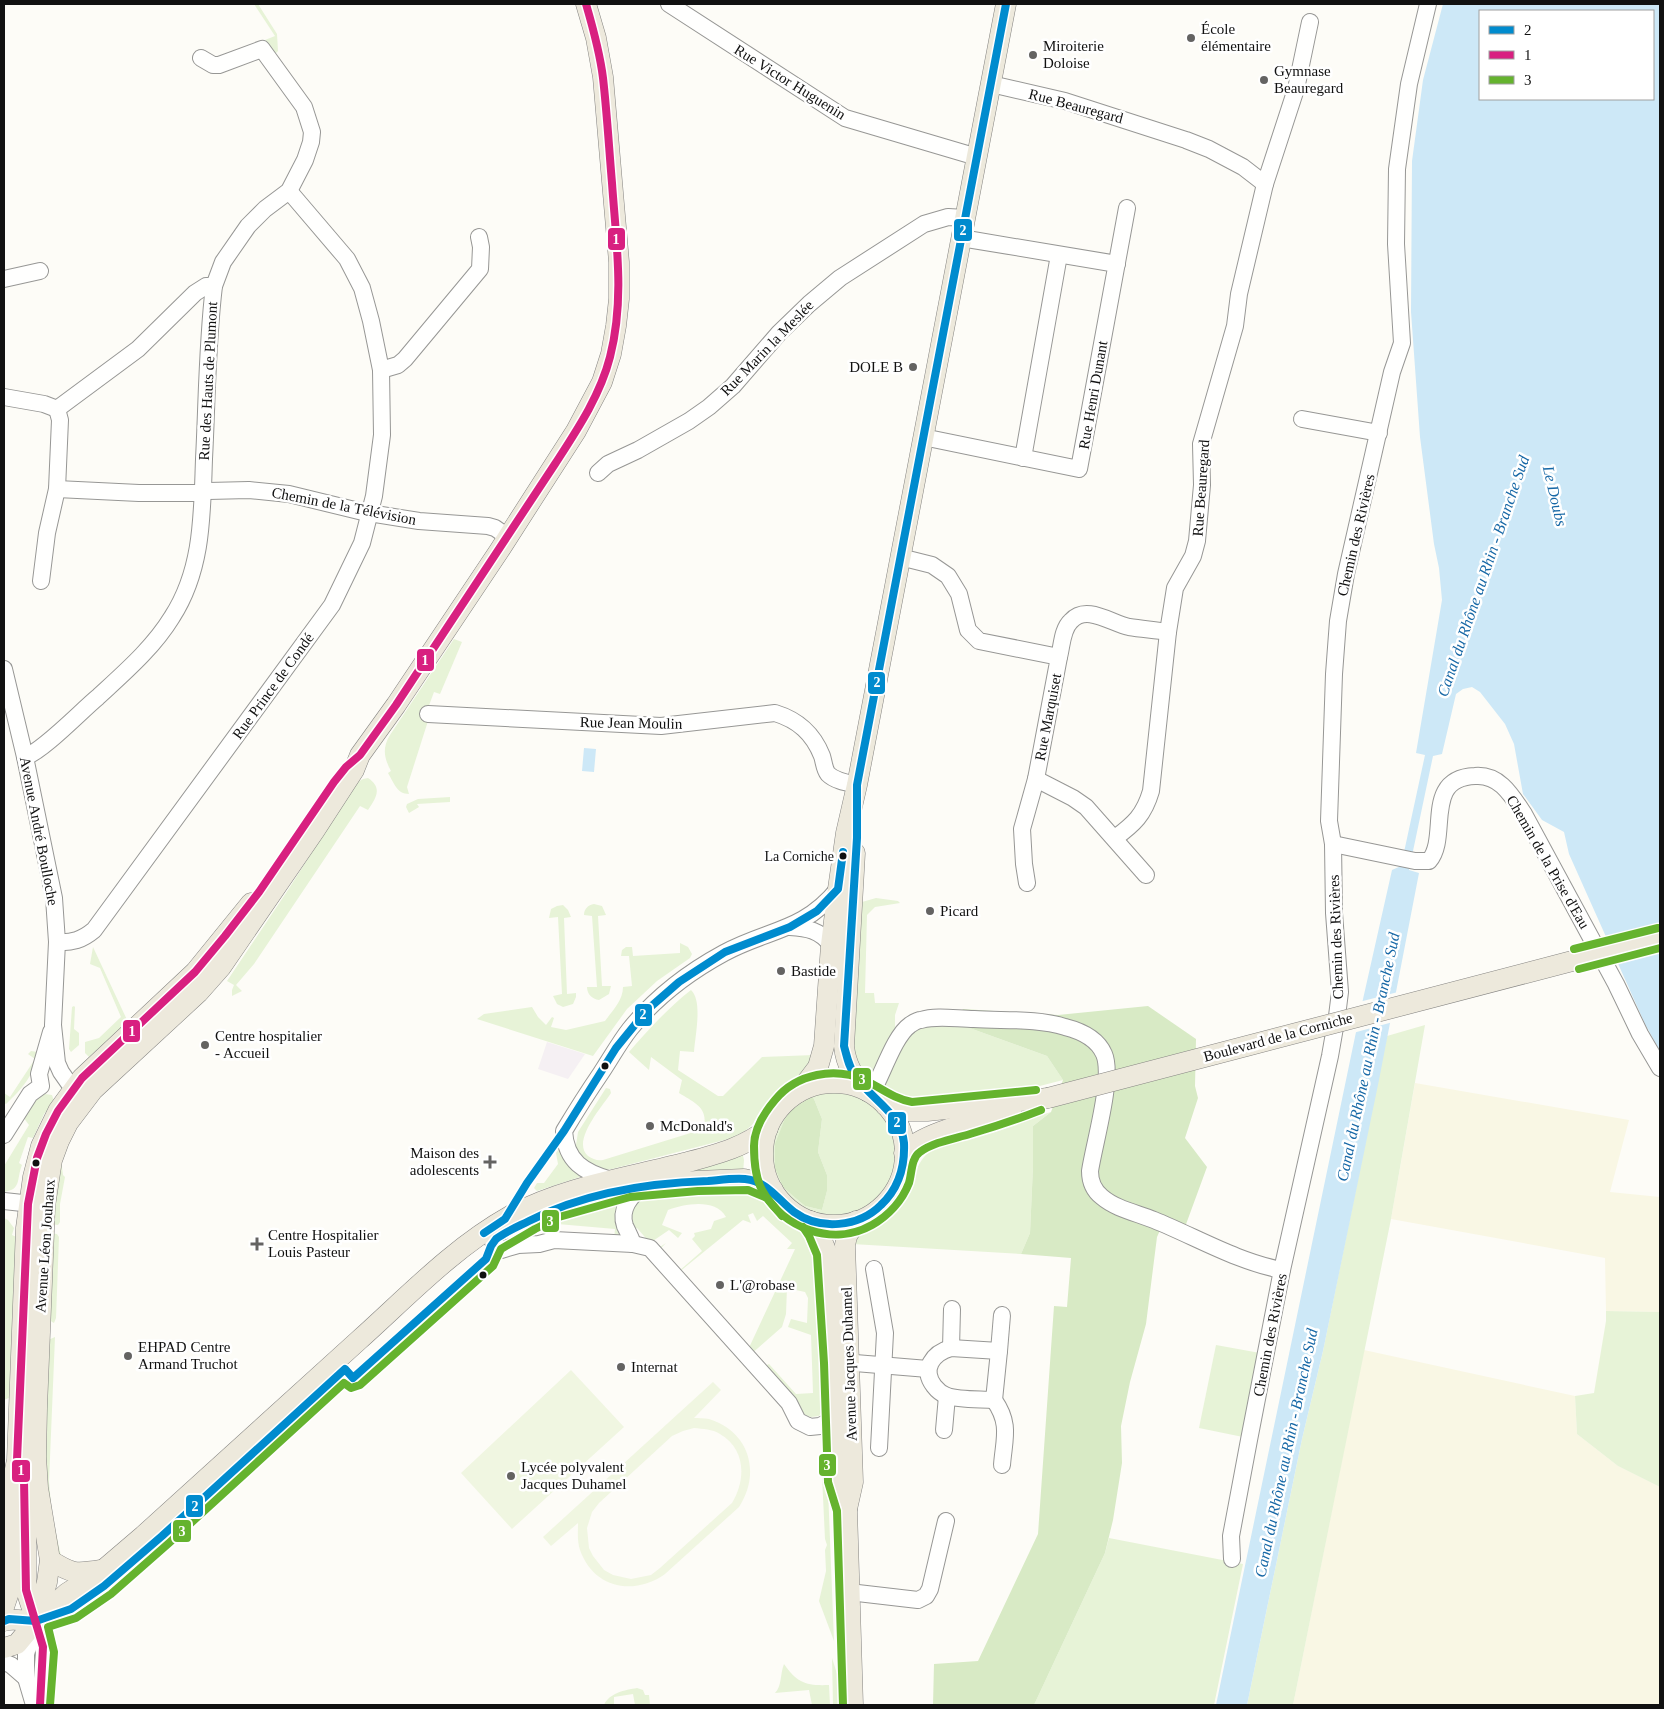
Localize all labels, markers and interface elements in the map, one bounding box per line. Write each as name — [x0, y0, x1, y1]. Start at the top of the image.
legend — [1479, 10, 1654, 100]
place label: École élémentaire — [1201, 21, 1271, 54]
text: 2 — [1524, 22, 1532, 38]
marker: École élémentaire — [1185, 32, 1197, 44]
place label: Miroiterie Doloise — [1043, 38, 1104, 71]
street label: Rue Victor Huguenin — [731, 41, 849, 123]
text: 1 — [1524, 47, 1532, 63]
marker: Miroiterie Doloise — [1027, 49, 1039, 61]
place label: Gymnase Beauregard — [1274, 63, 1344, 96]
text: 3 — [1524, 72, 1532, 88]
marker: Gymnase Beauregard — [1258, 74, 1270, 86]
street label: Rue Beauregard — [1027, 86, 1125, 126]
line badge: 2 — [953, 218, 973, 242]
text: 2 — [960, 223, 967, 238]
line badge: 1 — [607, 227, 626, 251]
text: 1 — [613, 232, 620, 247]
street label: Rue Marin la Meslée — [717, 297, 817, 399]
street label: Rue des Hauts de Plumont — [196, 300, 220, 461]
street label: Rue Henri Dunant — [1076, 339, 1111, 451]
place label: DOLE B — [849, 359, 903, 375]
marker: DOLE B — [907, 361, 919, 373]
street label: Rue Beauregard — [1190, 439, 1212, 537]
water label: Canal du Rhône au Rhin - Branche Sud — [1434, 452, 1533, 699]
water label: Le Doubs — [1540, 463, 1570, 528]
street label: Chemin des Rivières — [1334, 472, 1378, 598]
street label: Chemin de la Télévision — [270, 484, 418, 528]
street label: Rue Prince de Condé — [229, 630, 317, 742]
line badge: 1 — [416, 648, 435, 672]
text: 1 — [422, 653, 429, 668]
line badge: 2 — [867, 671, 886, 695]
street label: Rue Marquiset — [1032, 671, 1064, 762]
text: 2 — [874, 675, 881, 690]
street label: Rue Jean Moulin — [580, 714, 683, 732]
street label: Avenue André Boulloche — [17, 755, 61, 907]
street label: Chemin de la Prise d'Eau — [1503, 793, 1593, 932]
place label: La Corniche — [764, 849, 834, 864]
marker: La Corniche — [838, 851, 848, 861]
street label: Chemin des Rivières — [1326, 874, 1346, 1000]
place label: Picard — [940, 903, 979, 919]
marker: Picard — [924, 905, 936, 917]
water label: Canal du Rhône au Rhin - Branche Sud — [1333, 930, 1403, 1183]
place label: Bastide — [791, 963, 836, 979]
marker: Bastide — [775, 965, 787, 977]
line badge: 2 — [634, 1003, 653, 1027]
text: 2 — [640, 1007, 647, 1022]
street label: Boulevard de la Corniche — [1202, 1009, 1355, 1065]
line badge: 1 — [122, 1019, 141, 1043]
text: 1 — [129, 1024, 136, 1039]
place label: Centre hospitalier - Accueil — [215, 1028, 322, 1061]
marker: Centre hospitalier - Accueil — [199, 1039, 211, 1051]
unlabelled marker — [600, 1061, 610, 1071]
line badge: 3 — [852, 1067, 872, 1091]
text: 3 — [859, 1072, 866, 1087]
line badge: 2 — [887, 1111, 907, 1135]
text: 2 — [894, 1115, 901, 1130]
place label: McDonald's — [660, 1118, 733, 1134]
marker: McDonald's — [644, 1120, 656, 1132]
place label: Maison des adolescents — [410, 1145, 479, 1178]
marker: Maison des adolescents — [483, 1155, 497, 1169]
unlabelled marker — [31, 1158, 41, 1168]
street label: Avenue Léon Jouhaux — [32, 1178, 58, 1313]
line badge: 3 — [541, 1209, 560, 1233]
text: 3 — [547, 1214, 554, 1229]
place label: Centre Hospitalier Louis Pasteur — [268, 1227, 378, 1260]
marker: Centre Hospitalier Louis Pasteur — [250, 1237, 264, 1251]
unlabelled marker — [478, 1270, 488, 1280]
street label: Chemin des Rivières — [1250, 1272, 1290, 1398]
place label: L'@robase — [730, 1277, 795, 1293]
marker: L'@robase — [714, 1279, 726, 1291]
street label: Avenue Jacques Duhamel — [838, 1286, 860, 1442]
water label: Canal du Rhône au Rhin - Branche Sud — [1251, 1326, 1321, 1579]
place label: EHPAD Centre Armand Truchot — [138, 1339, 238, 1372]
marker: EHPAD Centre Armand Truchot — [122, 1350, 134, 1362]
place label: Internat — [631, 1359, 678, 1375]
marker: Internat — [615, 1361, 627, 1373]
line badge: 3 — [818, 1453, 837, 1477]
text: 3 — [824, 1458, 831, 1473]
line badge: 1 — [11, 1459, 31, 1483]
place label: Lycée polyvalent Jacques Duhamel — [521, 1459, 626, 1492]
text: 1 — [18, 1463, 25, 1478]
marker: Lycée polyvalent Jacques Duhamel — [505, 1470, 517, 1482]
line badge: 2 — [185, 1494, 204, 1518]
text: 2 — [192, 1499, 199, 1514]
line badge: 3 — [172, 1519, 192, 1543]
text: 3 — [179, 1524, 186, 1539]

